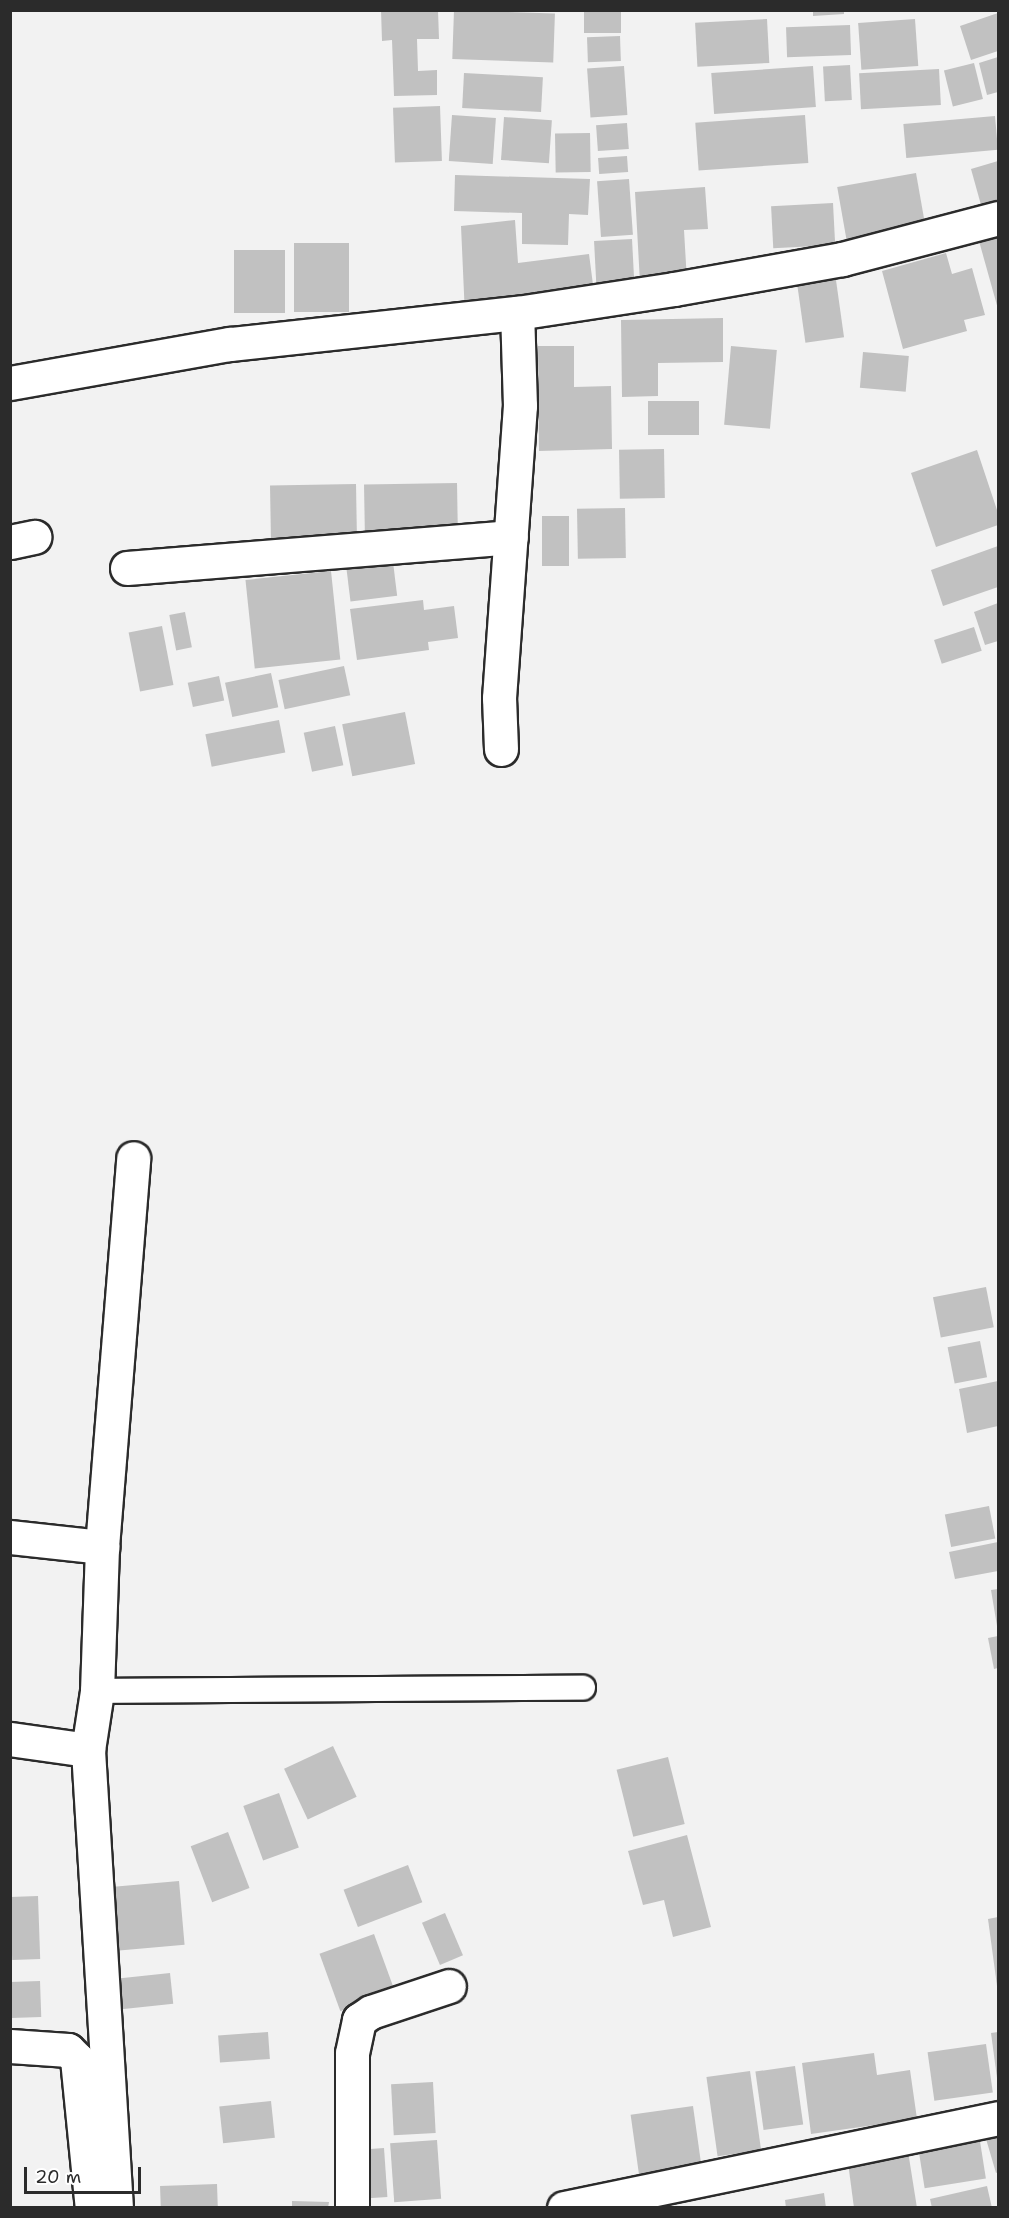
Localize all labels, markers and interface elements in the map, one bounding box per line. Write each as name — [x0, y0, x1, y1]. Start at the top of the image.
scale bar — [27, 2155, 144, 2193]
text: 20 m — [35, 2165, 81, 2189]

